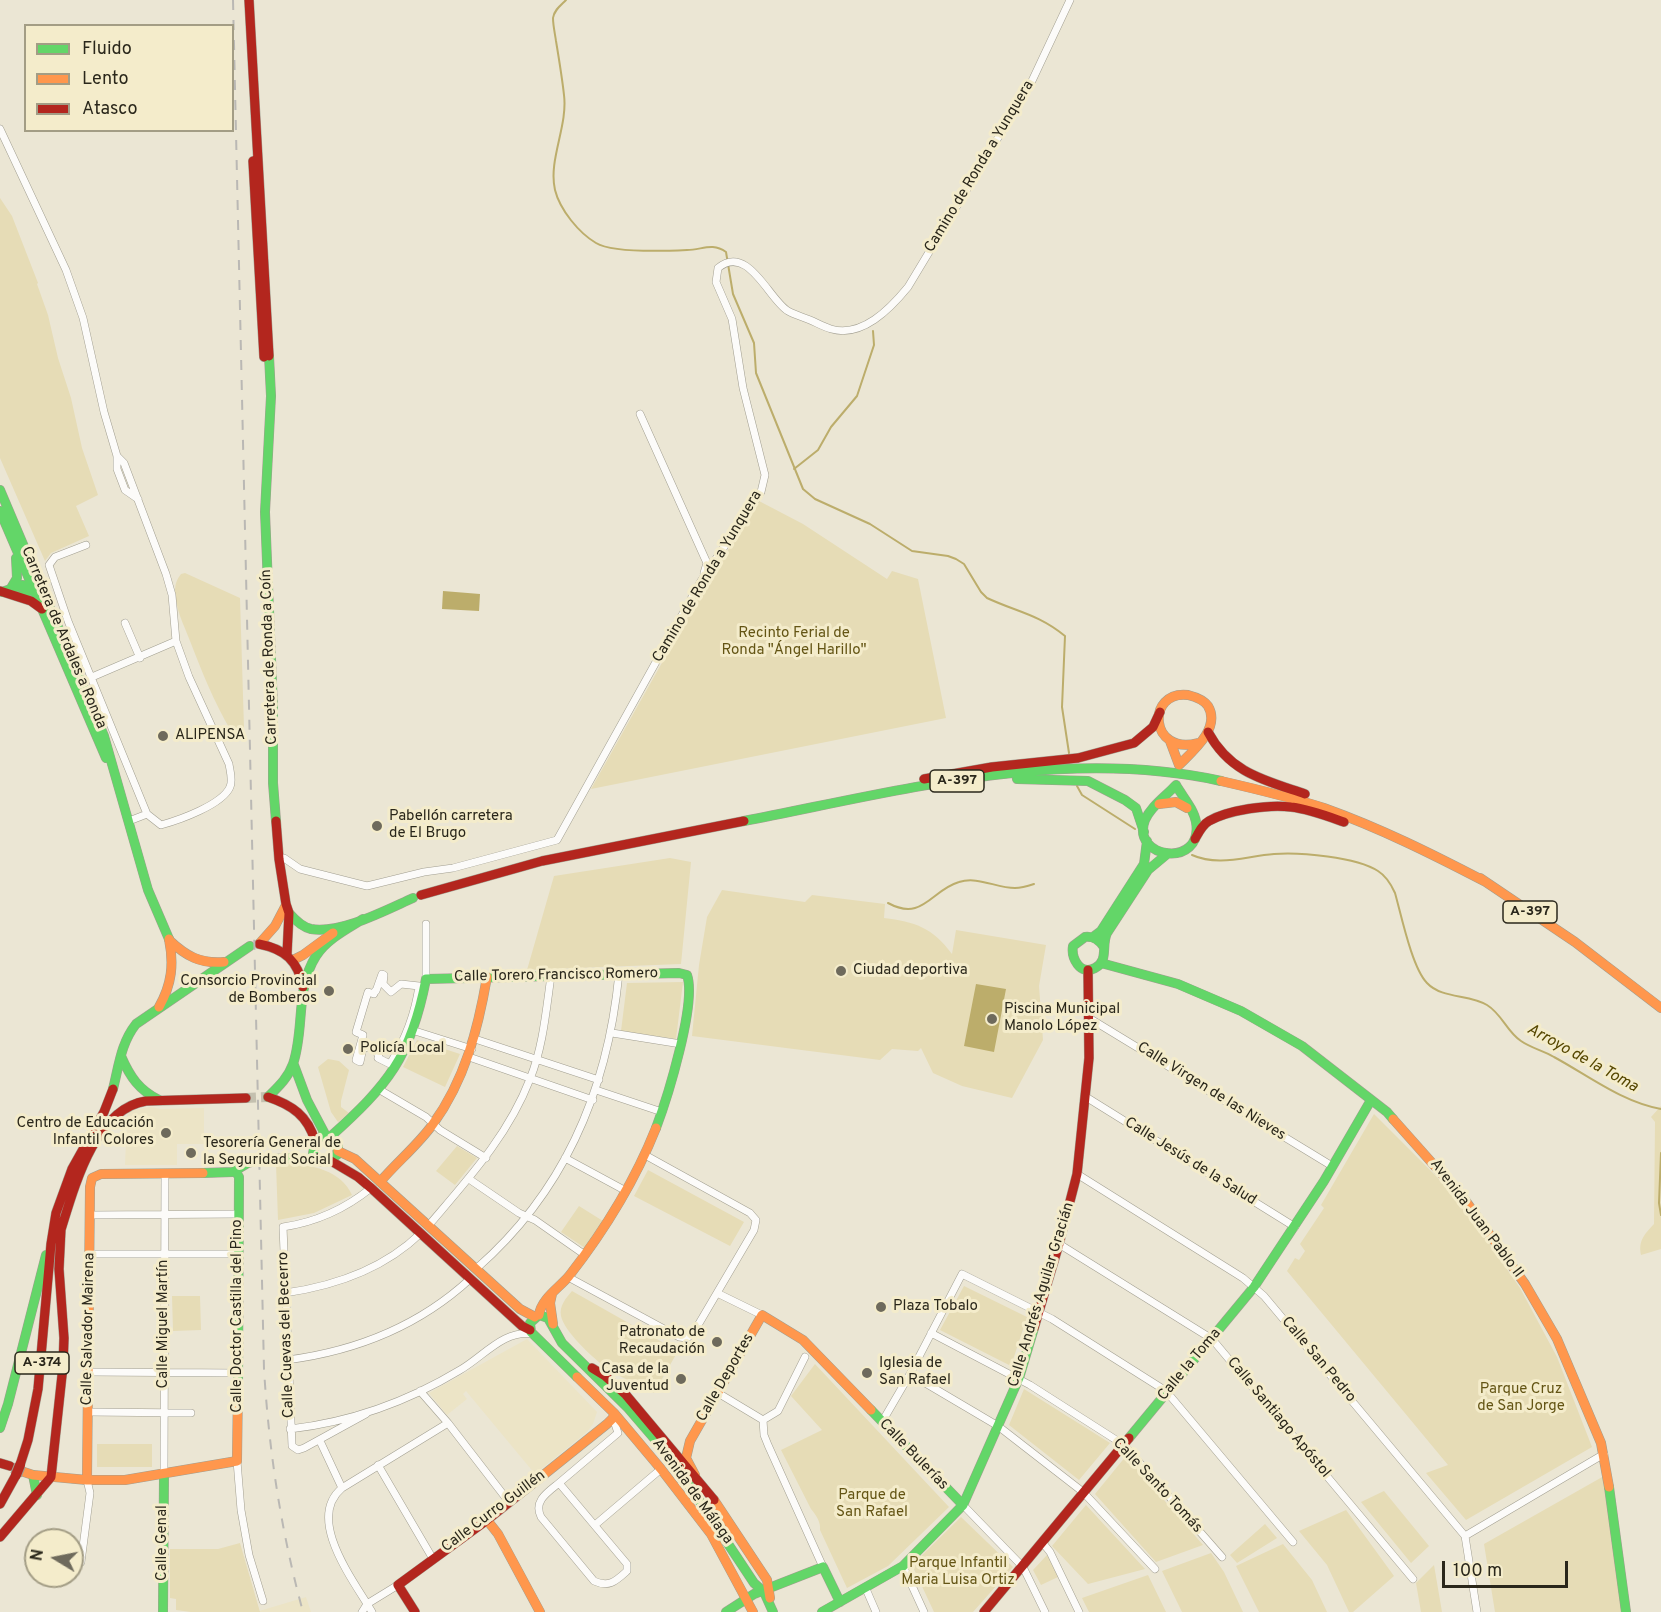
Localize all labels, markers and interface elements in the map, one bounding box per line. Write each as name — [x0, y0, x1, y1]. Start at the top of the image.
legend — [24, 24, 234, 132]
text: Fluido — [82, 38, 132, 61]
text: Lento — [82, 68, 128, 91]
street label: Camino de Ronda a Yunquera — [922, 78, 1038, 256]
text: Atasco — [82, 98, 138, 121]
street label: Camino de Ronda a Yunquera — [650, 488, 766, 666]
street label: Carretera de Ardales a Ronda — [16, 544, 110, 732]
street label: Carretera de Ronda a Coín — [258, 569, 282, 745]
park label: Recinto Ferial de Ronda "Ángel Harillo" — [721, 625, 867, 660]
place label: ALIPENSA — [175, 727, 245, 745]
marker: ALIPENSA — [156, 729, 170, 743]
road number: A-397 — [930, 770, 984, 792]
place label: Pabellón carretera de El Brugo — [389, 808, 513, 843]
marker: Pabellón carretera de El Brugo — [370, 819, 384, 833]
road number: A-397 — [1503, 901, 1557, 923]
place label: Ciudad deportiva — [853, 962, 968, 980]
marker: Ciudad deportiva — [834, 964, 848, 978]
street label: Calle Torero Francisco Romero — [454, 965, 658, 987]
place label: Consorcio Provincial de Bomberos — [180, 973, 317, 1008]
marker: Consorcio Provincial de Bomberos — [322, 984, 336, 998]
place label: Piscina Municipal Manolo López — [1004, 1001, 1120, 1036]
marker: Piscina Municipal Manolo López — [985, 1012, 999, 1026]
water label: Arroyo de la Toma — [1523, 1020, 1641, 1098]
street label: Calle Virgen de las Nieves — [1133, 1039, 1289, 1145]
place label: Policía Local — [360, 1040, 444, 1058]
marker: Policía Local — [341, 1042, 355, 1056]
street label: Calle Jesús de la Salud — [1121, 1114, 1259, 1210]
place label: Centro de Educación Infantil Colores — [16, 1115, 154, 1150]
marker: Centro de Educación Infantil Colores — [159, 1126, 173, 1140]
place label: Tesorería General de la Seguridad Social — [203, 1135, 341, 1170]
marker: Tesorería General de la Seguridad Social — [184, 1146, 198, 1160]
street label: Avenida Juan Pablo II — [1426, 1156, 1526, 1282]
street label: Calle Andrés Aguilar Gracián — [1005, 1200, 1079, 1390]
street label: Calle Doctor Castilla del Pino — [229, 1219, 247, 1413]
street label: Calle Salvador Mairena — [79, 1252, 99, 1406]
street label: Calle Cuevas del Becerro — [275, 1252, 299, 1418]
street label: Calle Miguel Martín — [155, 1260, 173, 1388]
place label: Plaza Tobalo — [893, 1298, 978, 1316]
marker: Plaza Tobalo — [874, 1300, 888, 1314]
street label: Calle San Pedro — [1277, 1314, 1359, 1406]
place label: Patronato de Recaudación — [619, 1324, 705, 1359]
street label: Calle la Toma — [1155, 1325, 1225, 1405]
street label: Calle Deportes — [693, 1331, 759, 1425]
marker: Patronato de Recaudación — [710, 1335, 724, 1349]
road number: A-374 — [15, 1352, 69, 1374]
street label: Calle Santiago Apóstol — [1222, 1354, 1334, 1482]
place label: Iglesia de San Rafael — [879, 1355, 951, 1390]
place label: Casa de la Juventud — [601, 1361, 669, 1396]
marker: Iglesia de San Rafael — [860, 1366, 874, 1380]
marker: Casa de la Juventud — [674, 1372, 688, 1386]
park label: Parque Cruz de San Jorge — [1477, 1381, 1565, 1416]
street label: Calle Bulerías — [875, 1416, 951, 1494]
street label: Calle Santo Tomás — [1108, 1435, 1206, 1537]
street label: Avenida de Málaga — [648, 1436, 736, 1548]
street label: Calle Curro Guillén — [439, 1467, 549, 1557]
park label: Parque de San Rafael — [836, 1487, 908, 1522]
street label: Calle Genal — [154, 1505, 172, 1581]
north arrow — [24, 1528, 84, 1588]
text: N — [27, 1548, 49, 1563]
scale bar — [1445, 1549, 1571, 1587]
park label: Parque Infantil Maria Luisa Ortiz — [901, 1555, 1015, 1590]
text: 100 m — [1453, 1560, 1502, 1583]

